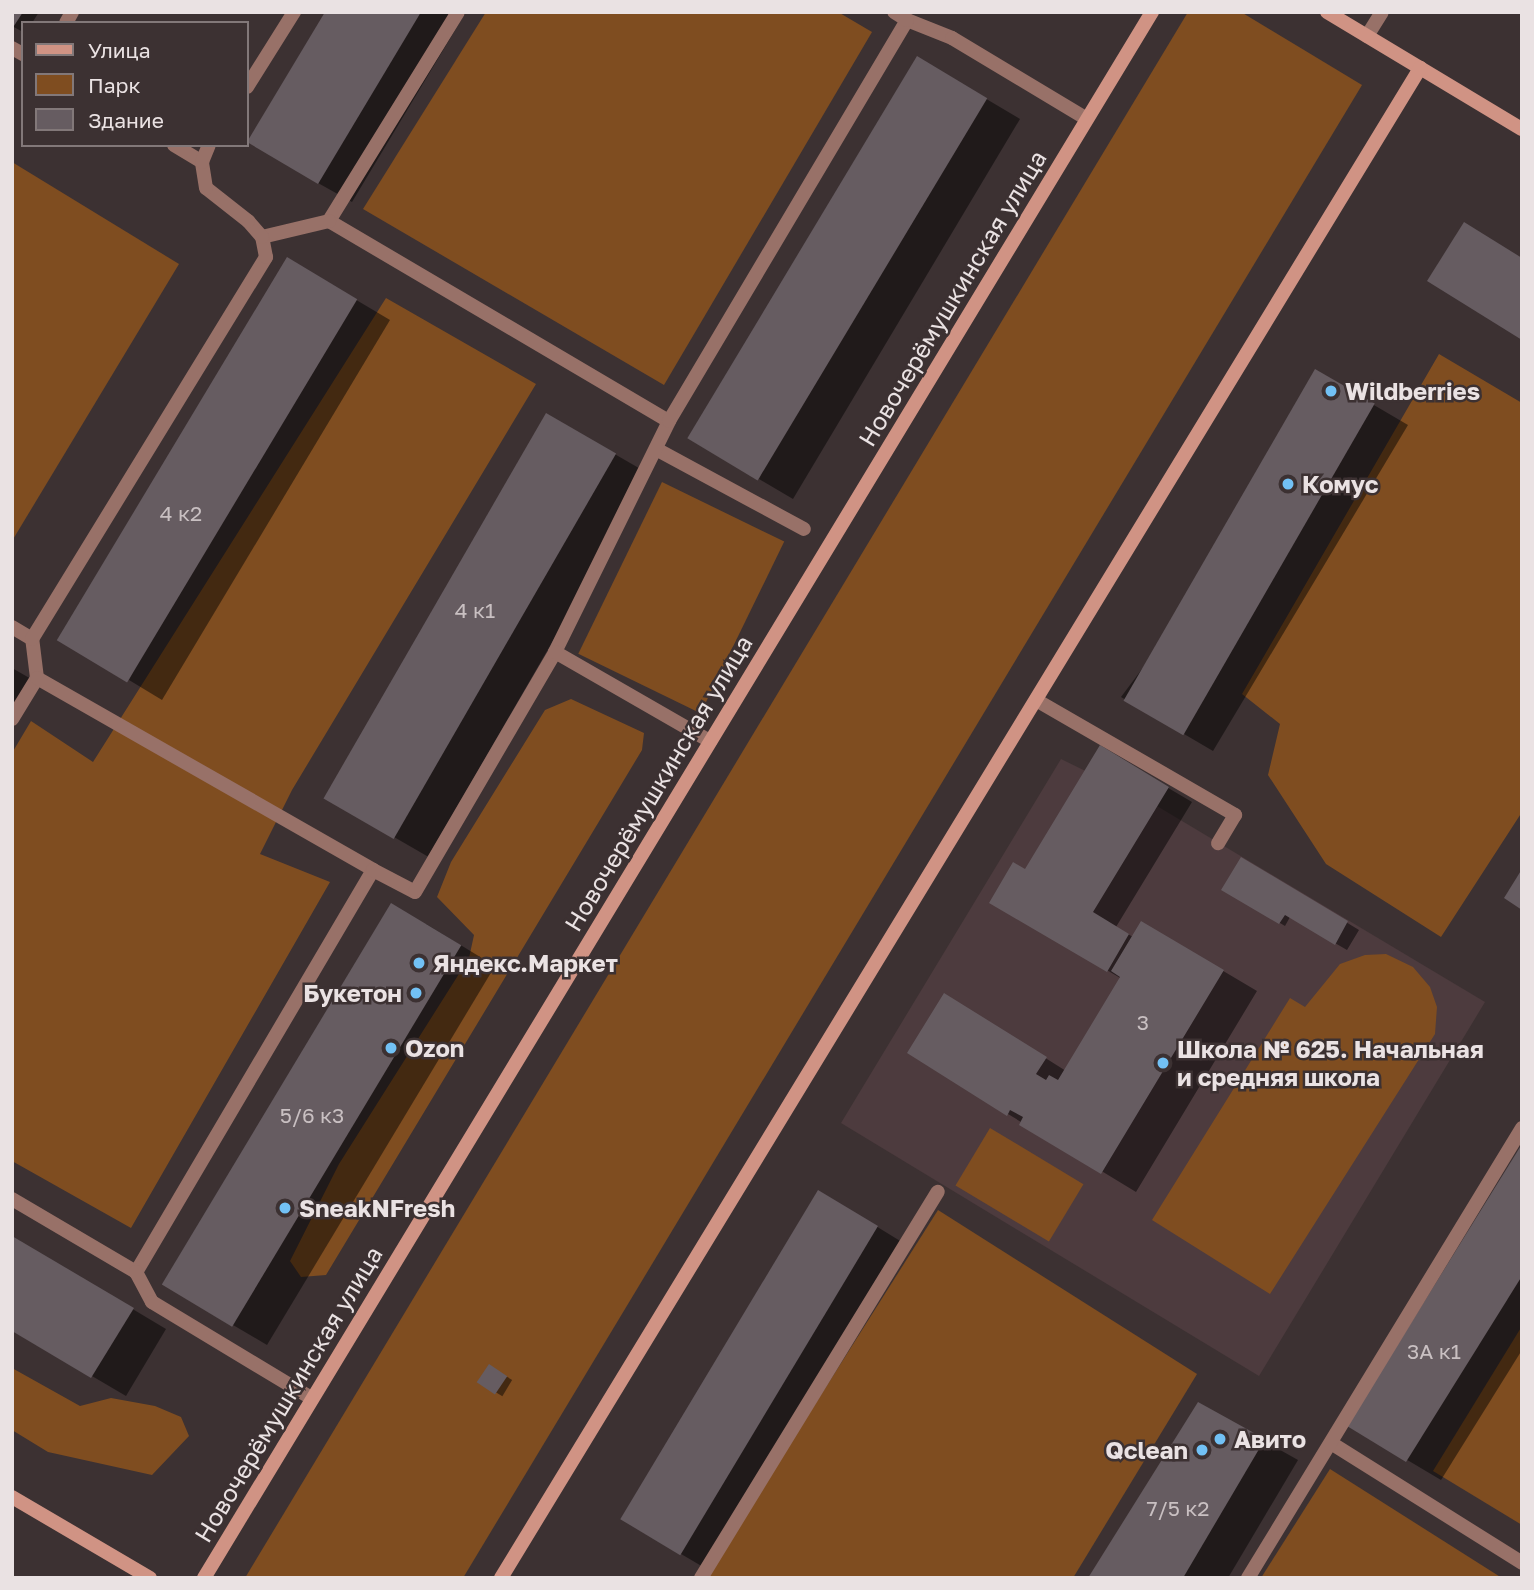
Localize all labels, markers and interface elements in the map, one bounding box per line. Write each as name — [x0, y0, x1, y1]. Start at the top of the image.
legend — [21, 21, 248, 147]
text: Улица — [88, 37, 151, 63]
text: Парк — [88, 72, 141, 98]
text: Здание — [88, 107, 164, 133]
street label: Новочерёмушкинская улица — [852, 145, 1052, 451]
place label: Wildberries — [1345, 377, 1480, 405]
marker: Wildberries — [1323, 383, 1339, 399]
place label: Комус — [1302, 470, 1379, 498]
marker: Комус — [1280, 476, 1296, 492]
house number: 4 к2 — [160, 500, 202, 526]
house number: 4 к1 — [455, 597, 495, 623]
street label: Новочерёмушкинская улица — [558, 630, 758, 936]
place label: Яндекс.Маркет — [433, 949, 618, 977]
marker: Яндекс.Маркет — [411, 955, 427, 971]
place label: Букетон — [303, 979, 402, 1007]
marker: Букетон — [408, 985, 424, 1001]
house number: 3 — [1137, 1009, 1149, 1035]
place label: Ozon — [405, 1034, 464, 1062]
place label: Школа № 625. Начальная и средняя школа — [1177, 1035, 1484, 1091]
marker: Ozon — [383, 1040, 399, 1056]
marker: Школа № 625. Начальная и средняя школа — [1155, 1055, 1171, 1071]
house number: 5/6 к3 — [280, 1102, 344, 1128]
place label: SneakNFresh — [299, 1194, 455, 1222]
marker: SneakNFresh — [277, 1200, 293, 1216]
street label: Новочерёмушкинская улица — [188, 1241, 388, 1547]
house number: 3А к1 — [1407, 1338, 1461, 1364]
place label: Авито — [1234, 1425, 1306, 1453]
marker: Авито — [1212, 1431, 1228, 1447]
place label: Qclean — [1105, 1436, 1188, 1464]
marker: Qclean — [1194, 1442, 1210, 1458]
house number: 7/5 к2 — [1147, 1495, 1209, 1521]

